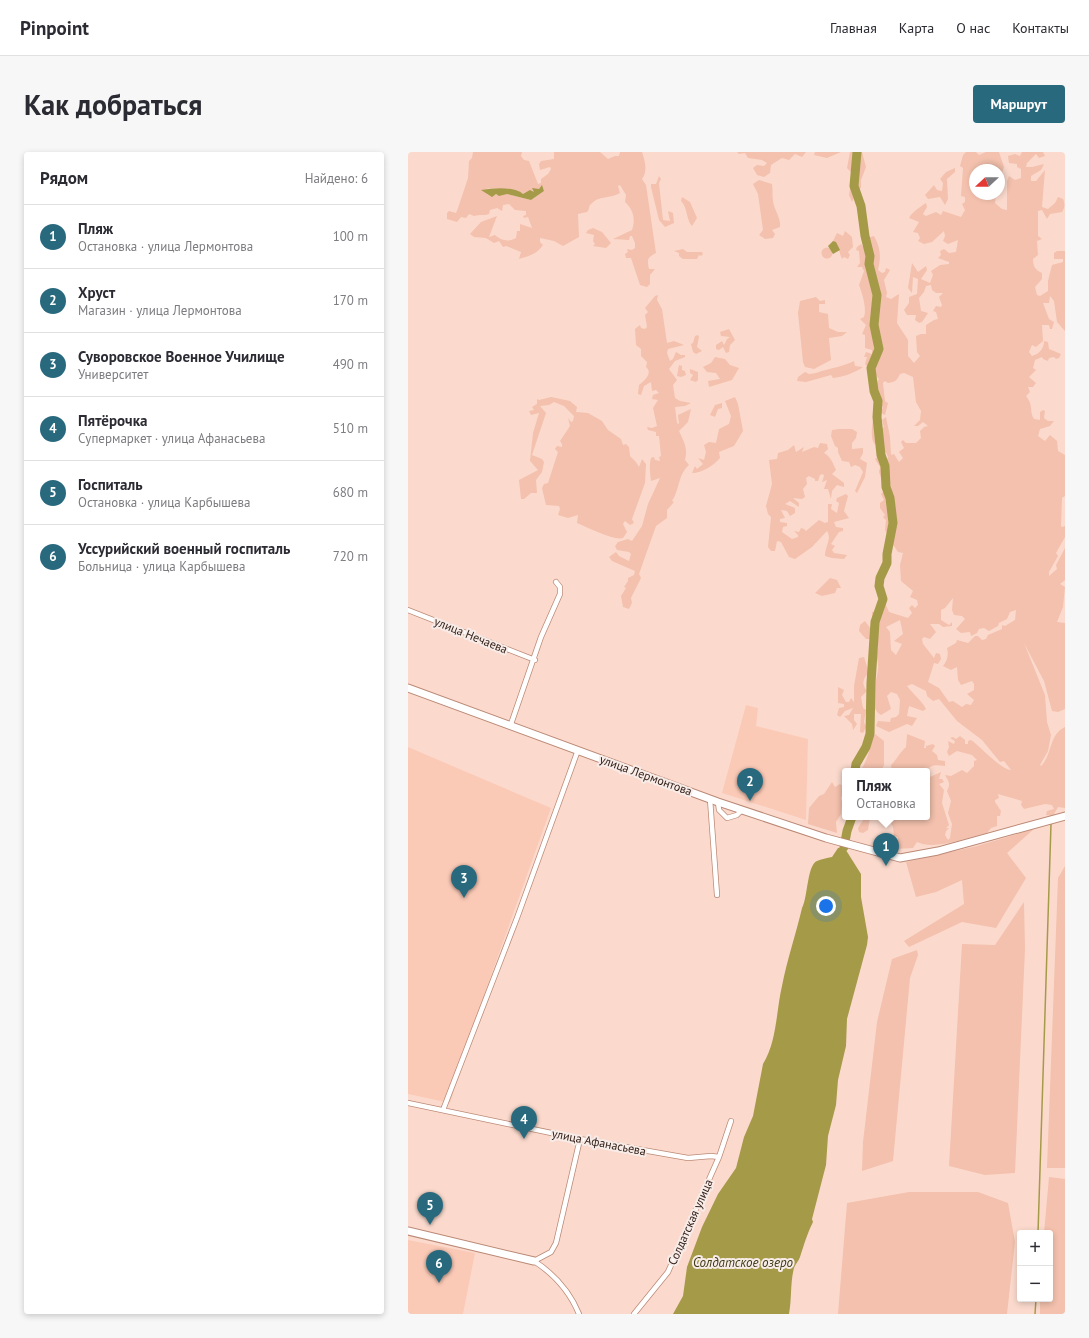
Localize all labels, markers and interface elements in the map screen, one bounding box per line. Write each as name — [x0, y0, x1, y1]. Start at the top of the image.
text: Pinpoint — [20, 16, 89, 40]
text: Главная — [830, 19, 877, 37]
text: Карта — [899, 19, 934, 37]
text: О нас — [956, 19, 990, 37]
text: Контакты — [1012, 19, 1069, 37]
button: Маршрут — [973, 85, 1065, 123]
text: Как добраться — [24, 86, 202, 123]
north arrow — [969, 164, 1005, 200]
text: Рядом — [40, 167, 88, 189]
text: Найдено: 6 — [305, 170, 368, 187]
text: Пляж — [78, 219, 113, 238]
text: 1 — [49, 228, 57, 245]
text: 100 m — [333, 228, 368, 245]
text: Остановка · улица Лермонтова — [78, 238, 253, 255]
text: Хруст — [78, 283, 115, 302]
text: 2 — [49, 292, 57, 309]
text: 170 m — [333, 292, 368, 309]
text: Магазин · улица Лермонтова — [78, 302, 242, 319]
text: Суворовское Военное Училище — [78, 347, 285, 366]
text: 3 — [49, 356, 57, 373]
text: 490 m — [333, 356, 368, 373]
text: Университет — [78, 366, 148, 383]
text: Пятёрочка — [78, 411, 147, 430]
text: 4 — [49, 420, 57, 437]
text: 510 m — [333, 420, 368, 437]
text: Супермаркет · улица Афанасьева — [78, 430, 265, 447]
text: Госпиталь — [78, 475, 143, 494]
text: 5 — [49, 484, 57, 501]
text: 680 m — [333, 484, 368, 501]
text: Остановка · улица Карбышева — [78, 494, 250, 511]
text: Уссурийский военный госпиталь — [78, 539, 290, 558]
text: 6 — [49, 548, 57, 565]
text: 720 m — [333, 548, 368, 565]
text: Больница · улица Карбышева — [78, 558, 245, 575]
street label: улица Нечаева — [432, 613, 510, 657]
street label: улица Лермонтова — [598, 751, 694, 799]
pin: 2 — [737, 768, 763, 801]
popup — [842, 768, 930, 820]
text: Пляж — [856, 776, 892, 795]
text: Остановка — [856, 795, 916, 812]
pin: 1 — [873, 833, 899, 866]
pin: 3 — [451, 865, 477, 898]
your location — [816, 896, 836, 916]
pin: 4 — [511, 1106, 537, 1139]
street label: улица Афанасьева — [551, 1126, 647, 1158]
street label: Солдатская улица — [664, 1177, 716, 1267]
pin: 5 — [417, 1192, 443, 1225]
map controls — [1017, 1230, 1053, 1302]
button: + — [1017, 1230, 1053, 1266]
pin: 6 — [426, 1250, 452, 1283]
water label: Солдатское озеро — [693, 1254, 794, 1271]
button: − — [1017, 1266, 1053, 1302]

